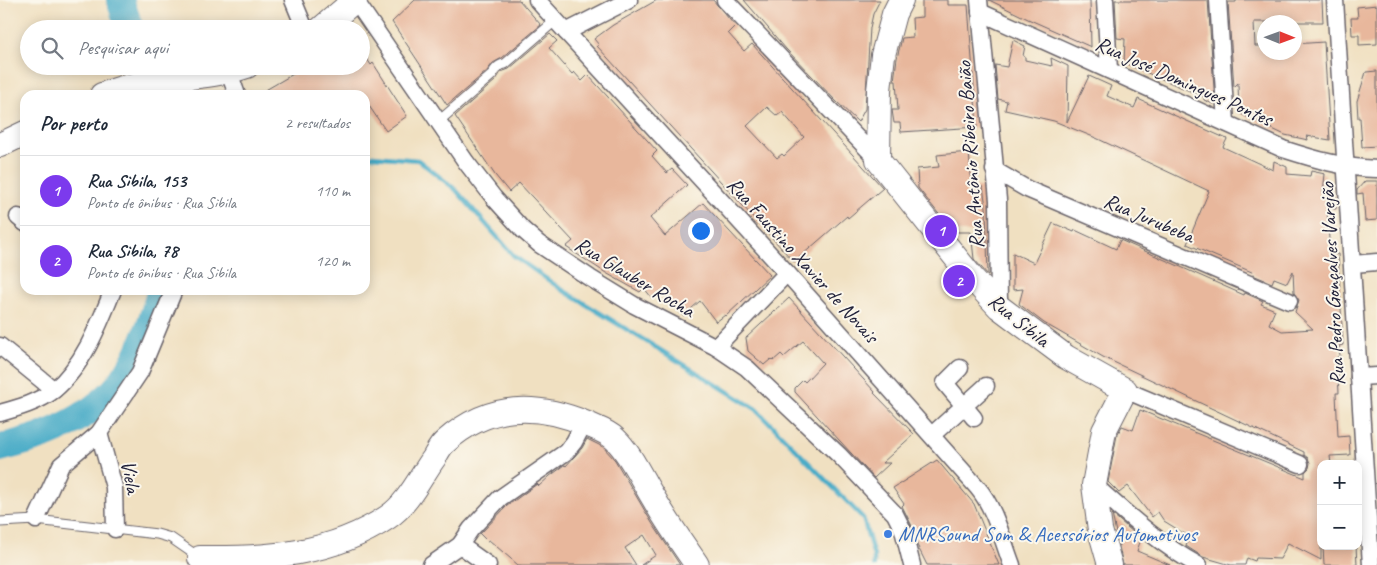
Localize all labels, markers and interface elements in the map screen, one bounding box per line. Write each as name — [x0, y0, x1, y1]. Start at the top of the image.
north arrow — [1257, 15, 1302, 60]
search box — [20, 20, 370, 75]
street label: Rua José Domingues Pontes — [1091, 30, 1278, 132]
icon: search — [38, 34, 66, 62]
text: Pesquisar aqui — [78, 36, 168, 60]
street label: Rua Antônio Ribeiro Baião — [950, 59, 990, 250]
text: Por perto — [40, 110, 107, 136]
text: 2 resultados — [285, 113, 350, 133]
text: Rua Sibila, 153 — [87, 169, 186, 193]
street label: Rua Faustino Xavier de Novais — [722, 172, 886, 350]
street label: Rua Pedro Gonçalves Varejão — [1314, 180, 1350, 386]
text: 1 — [52, 181, 60, 201]
text: 110 m — [316, 181, 350, 201]
street label: Rua Jurubeba — [1100, 187, 1200, 249]
text: Ponto de ônibus · Rua Sibila — [87, 193, 236, 213]
pin: 1 — [925, 212, 957, 250]
your location — [688, 218, 714, 244]
street label: Rua Glauber Rocha — [570, 231, 701, 324]
text: Rua Sibila, 78 — [87, 239, 178, 263]
text: 2 — [52, 251, 60, 271]
text: 120 m — [316, 251, 350, 271]
pin: 2 — [943, 262, 975, 300]
text: Ponto de ônibus · Rua Sibila — [87, 263, 236, 283]
street label: Rua Sibila — [983, 288, 1056, 353]
street label: Viela — [115, 458, 147, 498]
map controls — [1317, 460, 1362, 550]
button: + — [1317, 460, 1362, 505]
button: − — [1317, 505, 1362, 550]
place label: MNRSound Som & Acessórios Automotivos — [898, 521, 1198, 547]
marker: MNRSound Som & Acessórios Automotivos — [882, 528, 894, 540]

